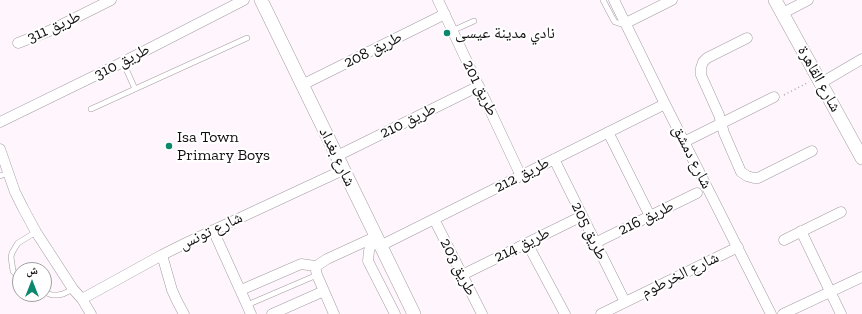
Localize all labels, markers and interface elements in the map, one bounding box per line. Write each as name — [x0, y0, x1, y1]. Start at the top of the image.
street label: طريق 311 — [24, 7, 84, 47]
place label: نادي مدينة عيسى — [455, 23, 555, 43]
street label: طريق 208 — [341, 28, 405, 72]
marker: نادي مدينة عيسى — [442, 28, 452, 38]
street label: طريق 310 — [91, 40, 153, 84]
street label: شارع القاهرة — [793, 43, 845, 115]
street label: طريق 201 — [458, 57, 502, 119]
street label: طريق 210 — [377, 99, 439, 143]
street label: شارع دمشق — [668, 122, 716, 192]
street label: شارع بغداد — [315, 124, 359, 190]
place label: Isa Town Primary Boys — [177, 127, 270, 165]
marker: Isa Town Primary Boys — [164, 141, 174, 151]
street label: طريق 212 — [491, 153, 553, 197]
street label: طريق 216 — [615, 196, 677, 240]
street label: طريق 205 — [567, 199, 611, 263]
street label: شارع تونس — [176, 208, 246, 254]
street label: طريق 214 — [491, 223, 553, 267]
street label: طريق 203 — [435, 235, 481, 299]
street label: شارع الخرطوم — [638, 248, 722, 302]
north arrow — [12, 262, 52, 302]
text: ش — [26, 264, 38, 277]

